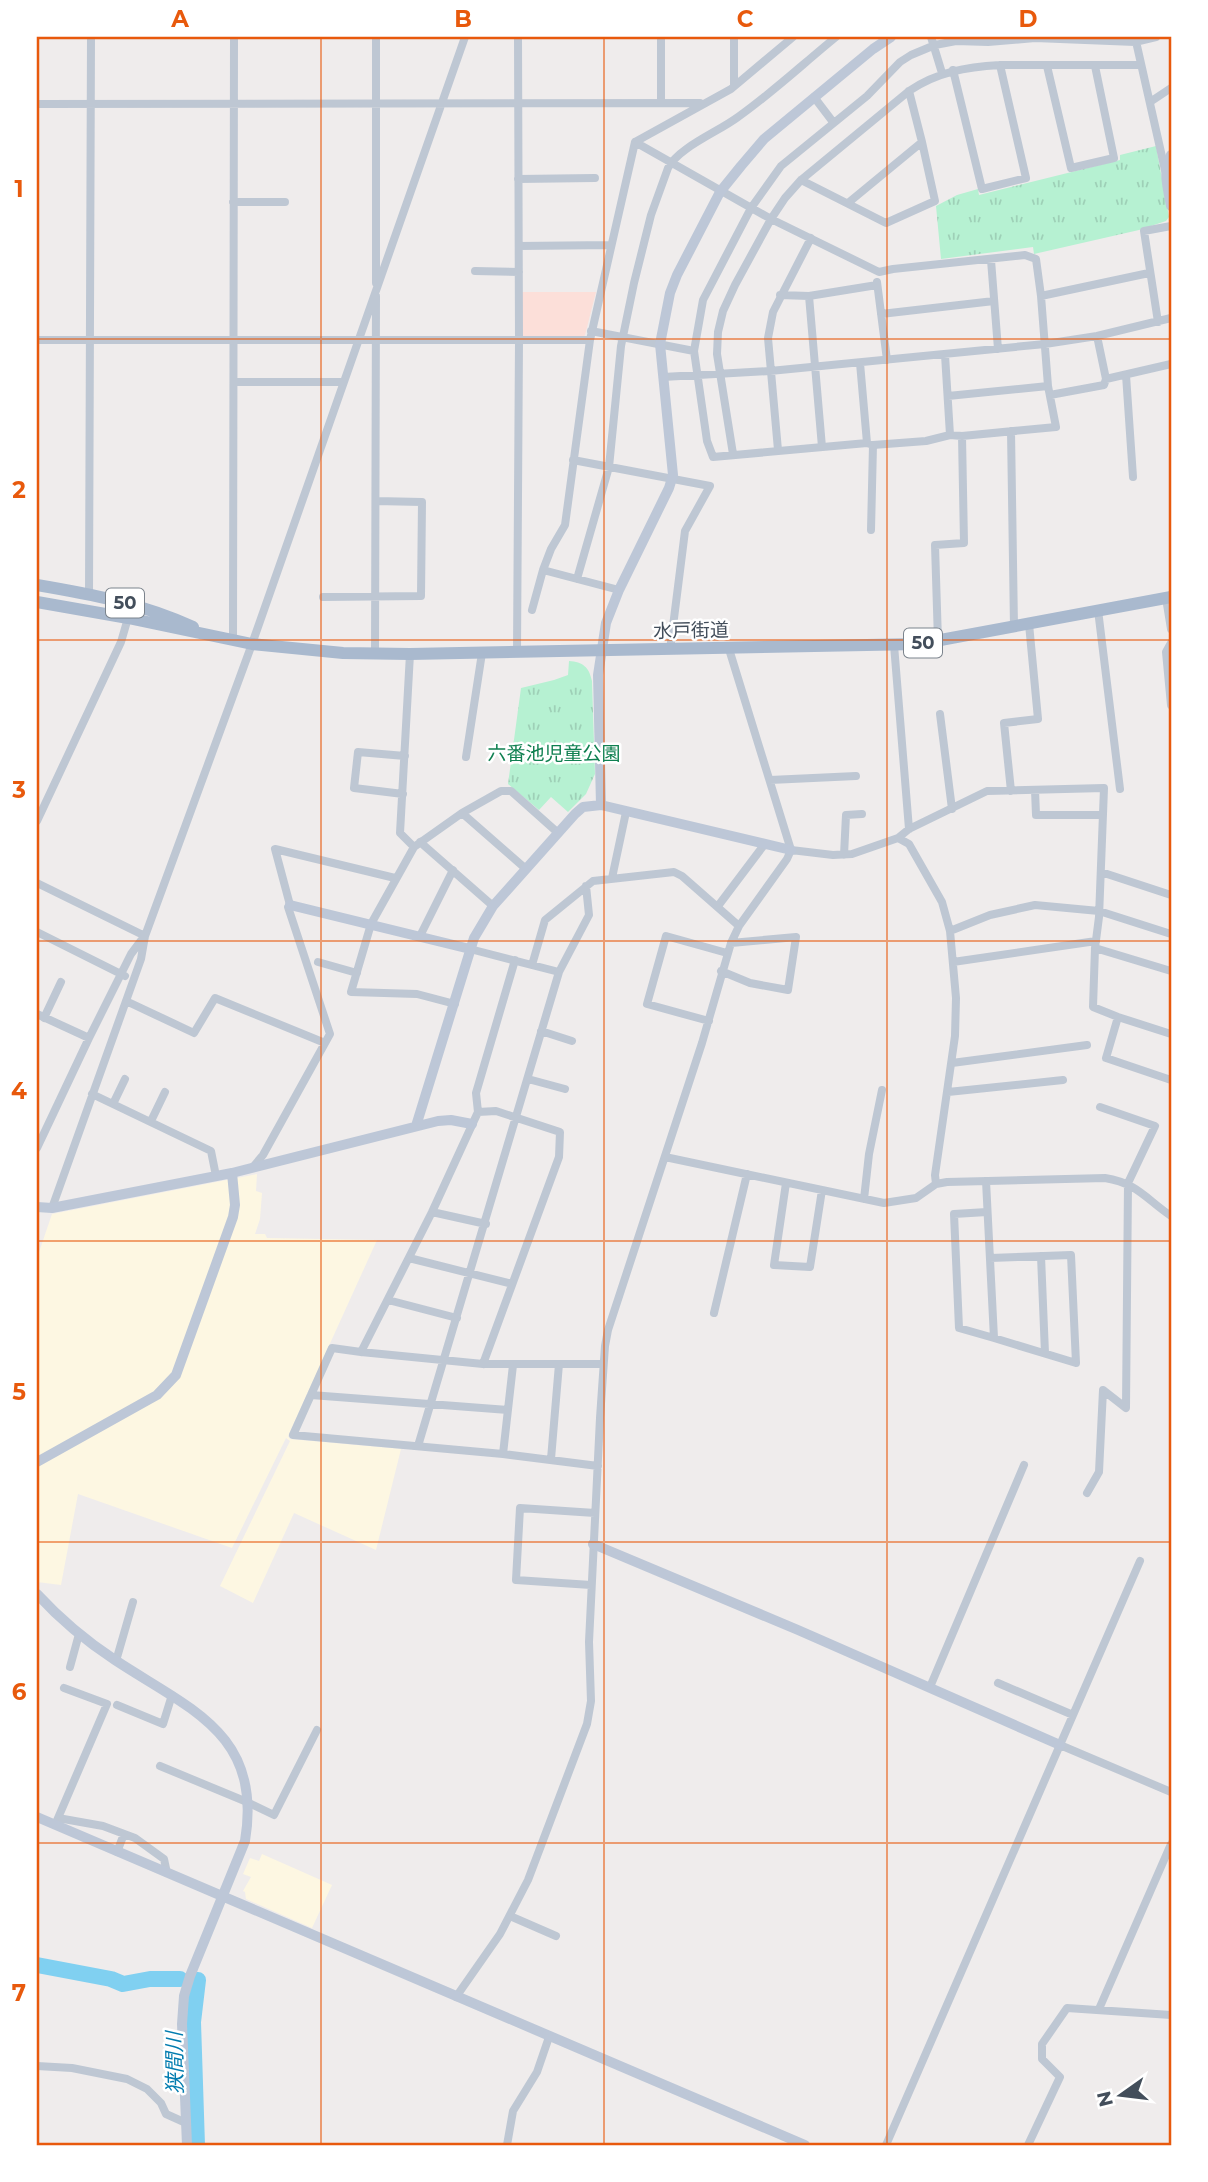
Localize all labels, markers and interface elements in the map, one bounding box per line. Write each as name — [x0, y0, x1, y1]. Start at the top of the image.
text: A — [170, 5, 189, 33]
text: B — [454, 5, 472, 33]
text: C — [737, 5, 754, 33]
text: D — [1019, 5, 1038, 33]
text: 1 — [14, 175, 24, 203]
text: 2 — [12, 476, 26, 504]
road number: 50 — [106, 588, 144, 618]
street label: 水戸街道 — [653, 618, 729, 643]
road number: 50 — [904, 628, 942, 658]
park label: 六番池児童公園 — [487, 742, 621, 765]
text: 3 — [11, 776, 26, 804]
text: 4 — [11, 1077, 27, 1105]
text: 5 — [12, 1378, 26, 1406]
text: 6 — [12, 1678, 27, 1706]
text: 7 — [12, 1979, 26, 2007]
water label: 狭間川 — [161, 2029, 188, 2095]
north arrow — [1086, 2060, 1156, 2130]
text: N — [1092, 2089, 1118, 2109]

